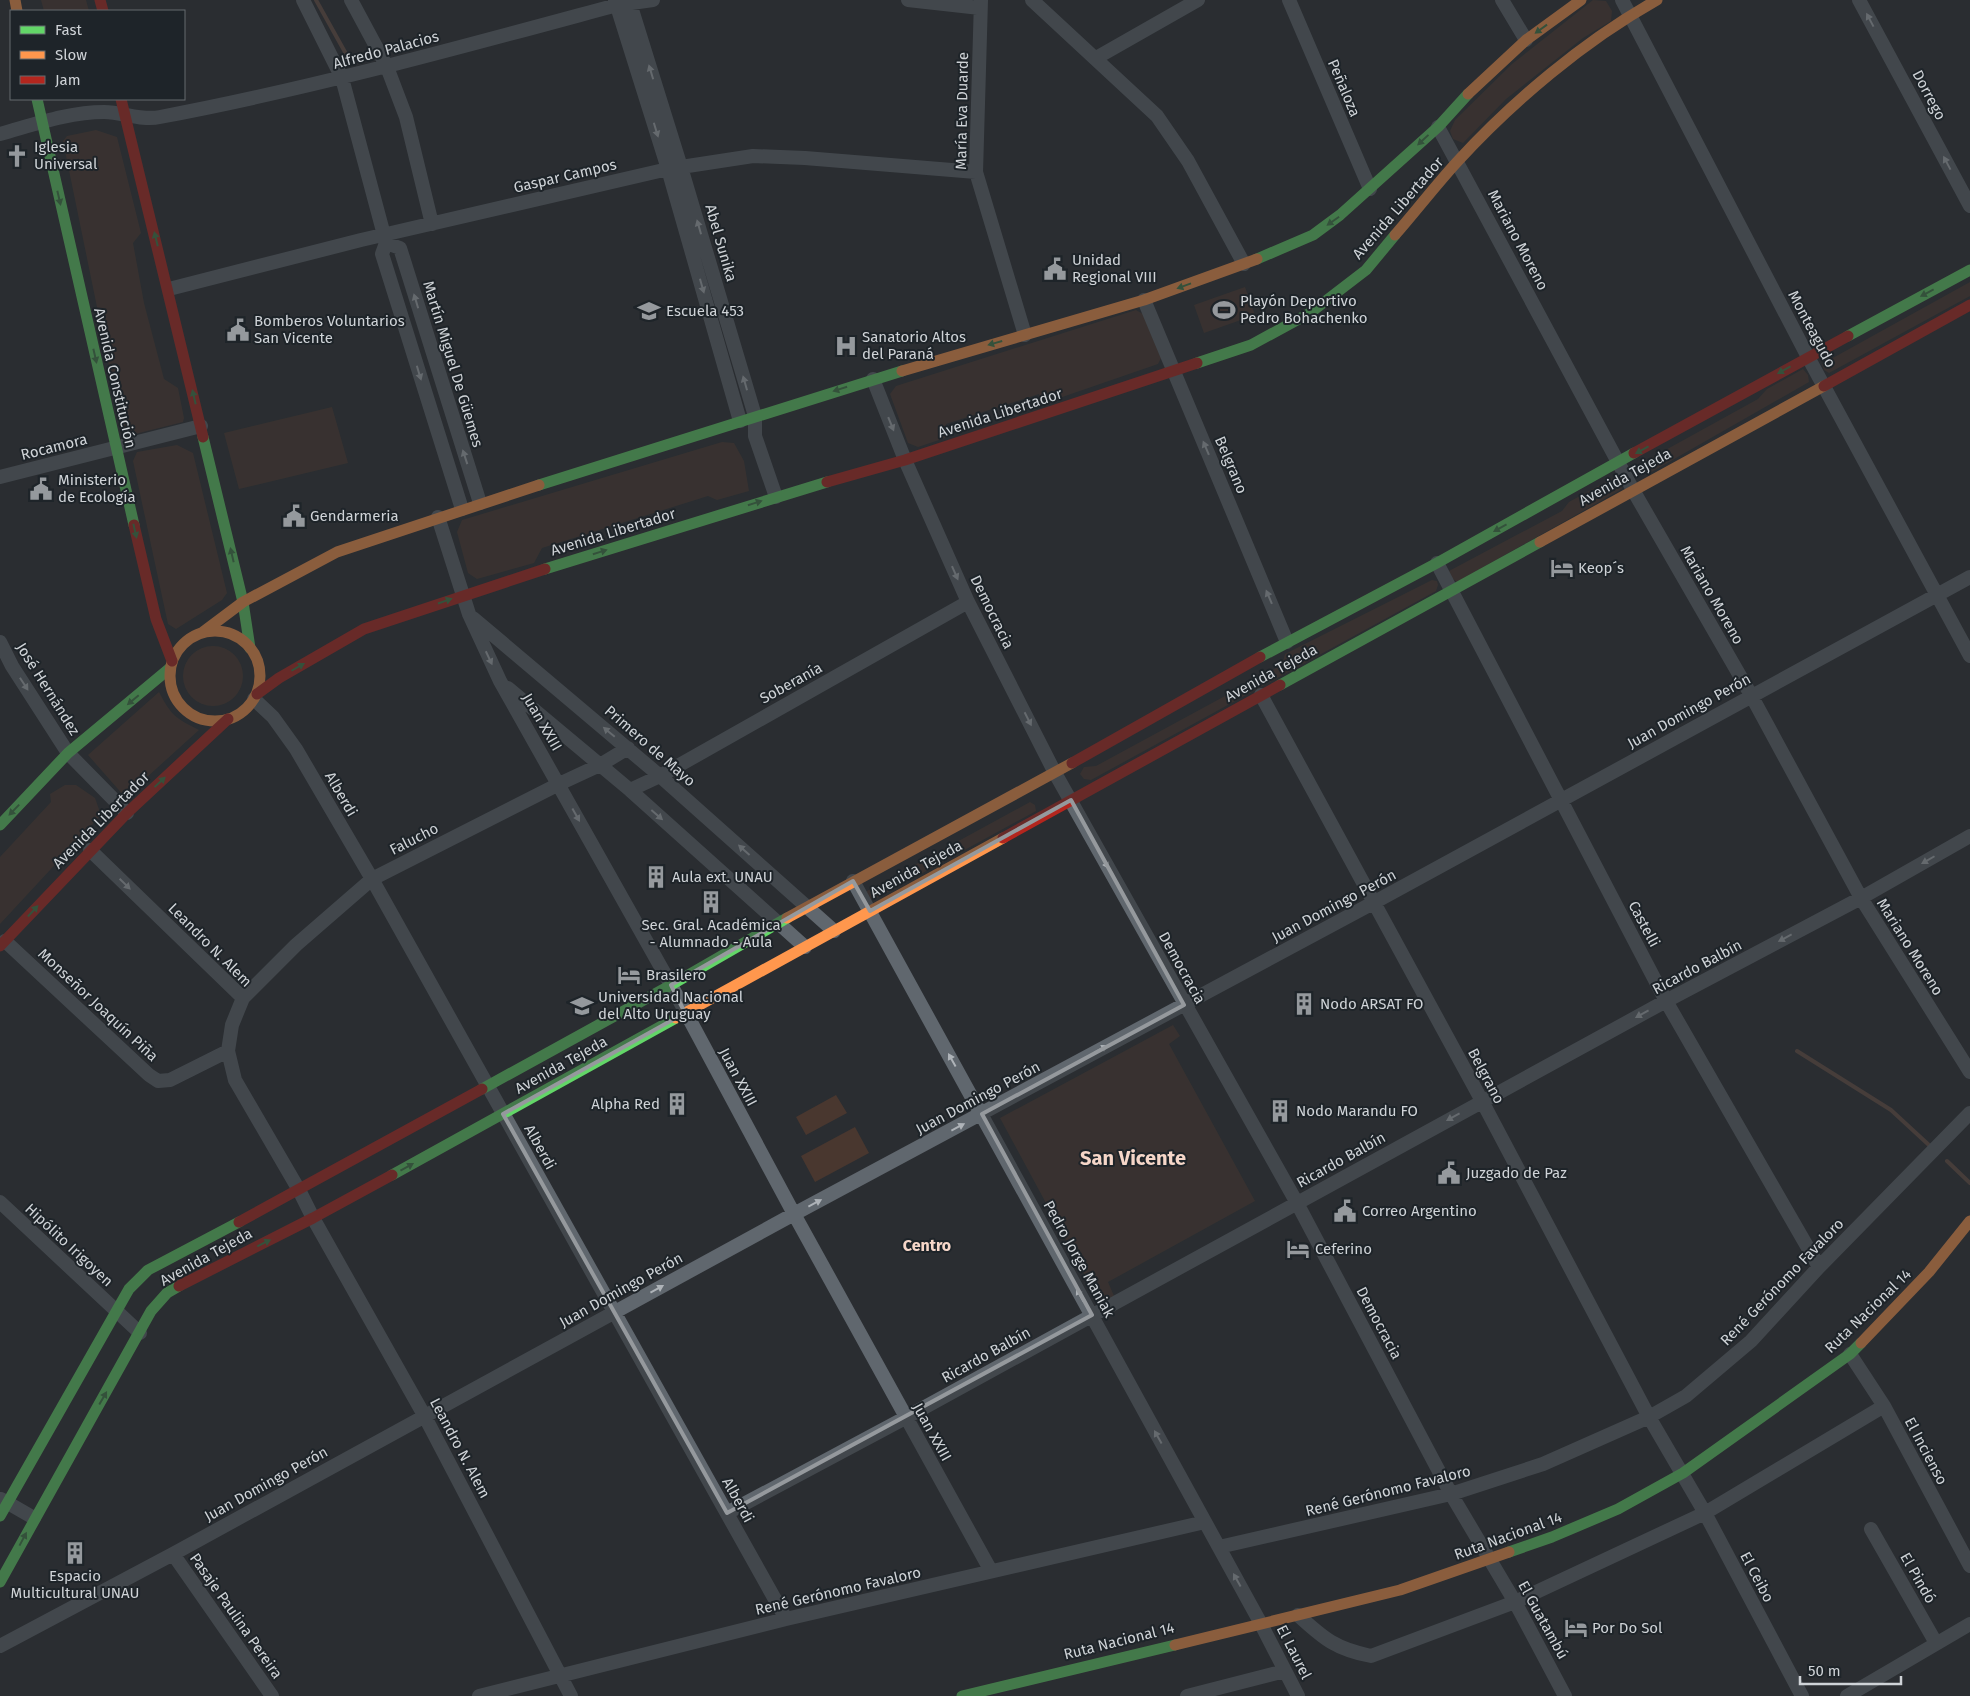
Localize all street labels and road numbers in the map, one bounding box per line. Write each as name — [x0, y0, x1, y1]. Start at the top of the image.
street label: Alfredo Palacios — [331, 27, 441, 73]
street label: María Eva Duarde — [952, 52, 972, 170]
street label: Peñaloza — [1324, 57, 1364, 119]
street label: Dorrego — [1908, 67, 1950, 123]
street label: Avenida Libertador — [1349, 153, 1448, 263]
street label: Gaspar Campos — [512, 155, 618, 197]
street label: Mariano Moreno — [1484, 187, 1552, 293]
street label: Abel Sunika — [701, 202, 741, 284]
street label: Martín Miguel De Güemes — [419, 279, 487, 449]
street label: Monteagudo — [1784, 287, 1840, 371]
street label: Avenida Constitución — [90, 306, 140, 450]
street label: Avenida Libertador — [936, 384, 1065, 442]
street label: Rocamora — [19, 430, 89, 464]
street label: Belgrano — [1211, 434, 1251, 496]
street label: Avenida Tejeda — [1576, 444, 1674, 510]
street label: Avenida Libertador — [548, 504, 678, 560]
street label: Mariano Moreno — [1676, 542, 1748, 648]
street label: Democracia — [966, 572, 1018, 652]
street label: José Hernández — [12, 639, 84, 739]
street label: Avenida Tejeda — [1222, 640, 1320, 706]
street label: Soberanía — [757, 658, 825, 708]
street label: Juan Domingo Perón — [1624, 670, 1754, 752]
street label: Juan XXIII — [518, 690, 566, 754]
street label: Primero de Mayo — [601, 702, 699, 790]
street label: Avenida Libertador — [49, 768, 153, 872]
street label: Alberdi — [321, 768, 361, 820]
street label: Falucho — [387, 819, 441, 859]
street label: Avenida Tejeda — [867, 836, 965, 902]
street label: Juan Domingo Perón — [1269, 866, 1399, 946]
street label: Mariano Moreno — [1873, 895, 1947, 999]
street label: Castelli — [1624, 898, 1664, 950]
street label: Leandro N. Alem — [164, 899, 256, 991]
street label: Democracia — [1155, 929, 1209, 1007]
street label: Ricardo Balbín — [1649, 936, 1745, 998]
street label: Monseñor Joaquín Piña — [34, 945, 162, 1065]
street label: Avenida Tejeda — [512, 1032, 610, 1098]
street label: Juan XXIII — [715, 1045, 761, 1109]
street label: Belgrano — [1464, 1045, 1508, 1107]
street label: Juan Domingo Perón — [913, 1058, 1043, 1138]
street label: Alberdi — [520, 1121, 560, 1173]
street label: Ricardo Balbín — [1293, 1128, 1389, 1192]
street label: Pedro Jorge Maniak — [1039, 1197, 1119, 1321]
street label: Hipólito Irigoyen — [21, 1200, 117, 1290]
street label: René Gerónomo Favaloro — [1717, 1215, 1847, 1349]
street label: Avenida Tejeda — [157, 1224, 255, 1290]
street label: Juan Domingo Perón — [556, 1249, 686, 1331]
street label: Ruta Nacional 14 — [1821, 1265, 1915, 1357]
street label: Democracia — [1352, 1284, 1406, 1362]
street label: Ricardo Balbín — [938, 1323, 1034, 1387]
street label: Leandro N. Alem — [426, 1395, 494, 1501]
street label: Juan XXIII — [909, 1400, 955, 1464]
street label: El Incienso — [1901, 1414, 1951, 1488]
street label: Juan Domingo Perón — [201, 1443, 331, 1525]
street label: René Gerónomo Favaloro — [1304, 1462, 1472, 1520]
street label: Alberdi — [718, 1474, 758, 1526]
street label: Ruta Nacional 14 — [1452, 1508, 1564, 1564]
street label: El Ceibo — [1736, 1549, 1778, 1605]
street label: El Pindó — [1896, 1549, 1940, 1607]
street label: Pasaje Paulina Pereira — [186, 1550, 286, 1682]
street label: René Gerónomo Favaloro — [753, 1563, 923, 1619]
street label: El Guatambú — [1514, 1578, 1572, 1662]
street label: Ruta Nacional 14 — [1062, 1619, 1176, 1663]
street label: El Laurel — [1273, 1622, 1316, 1683]

